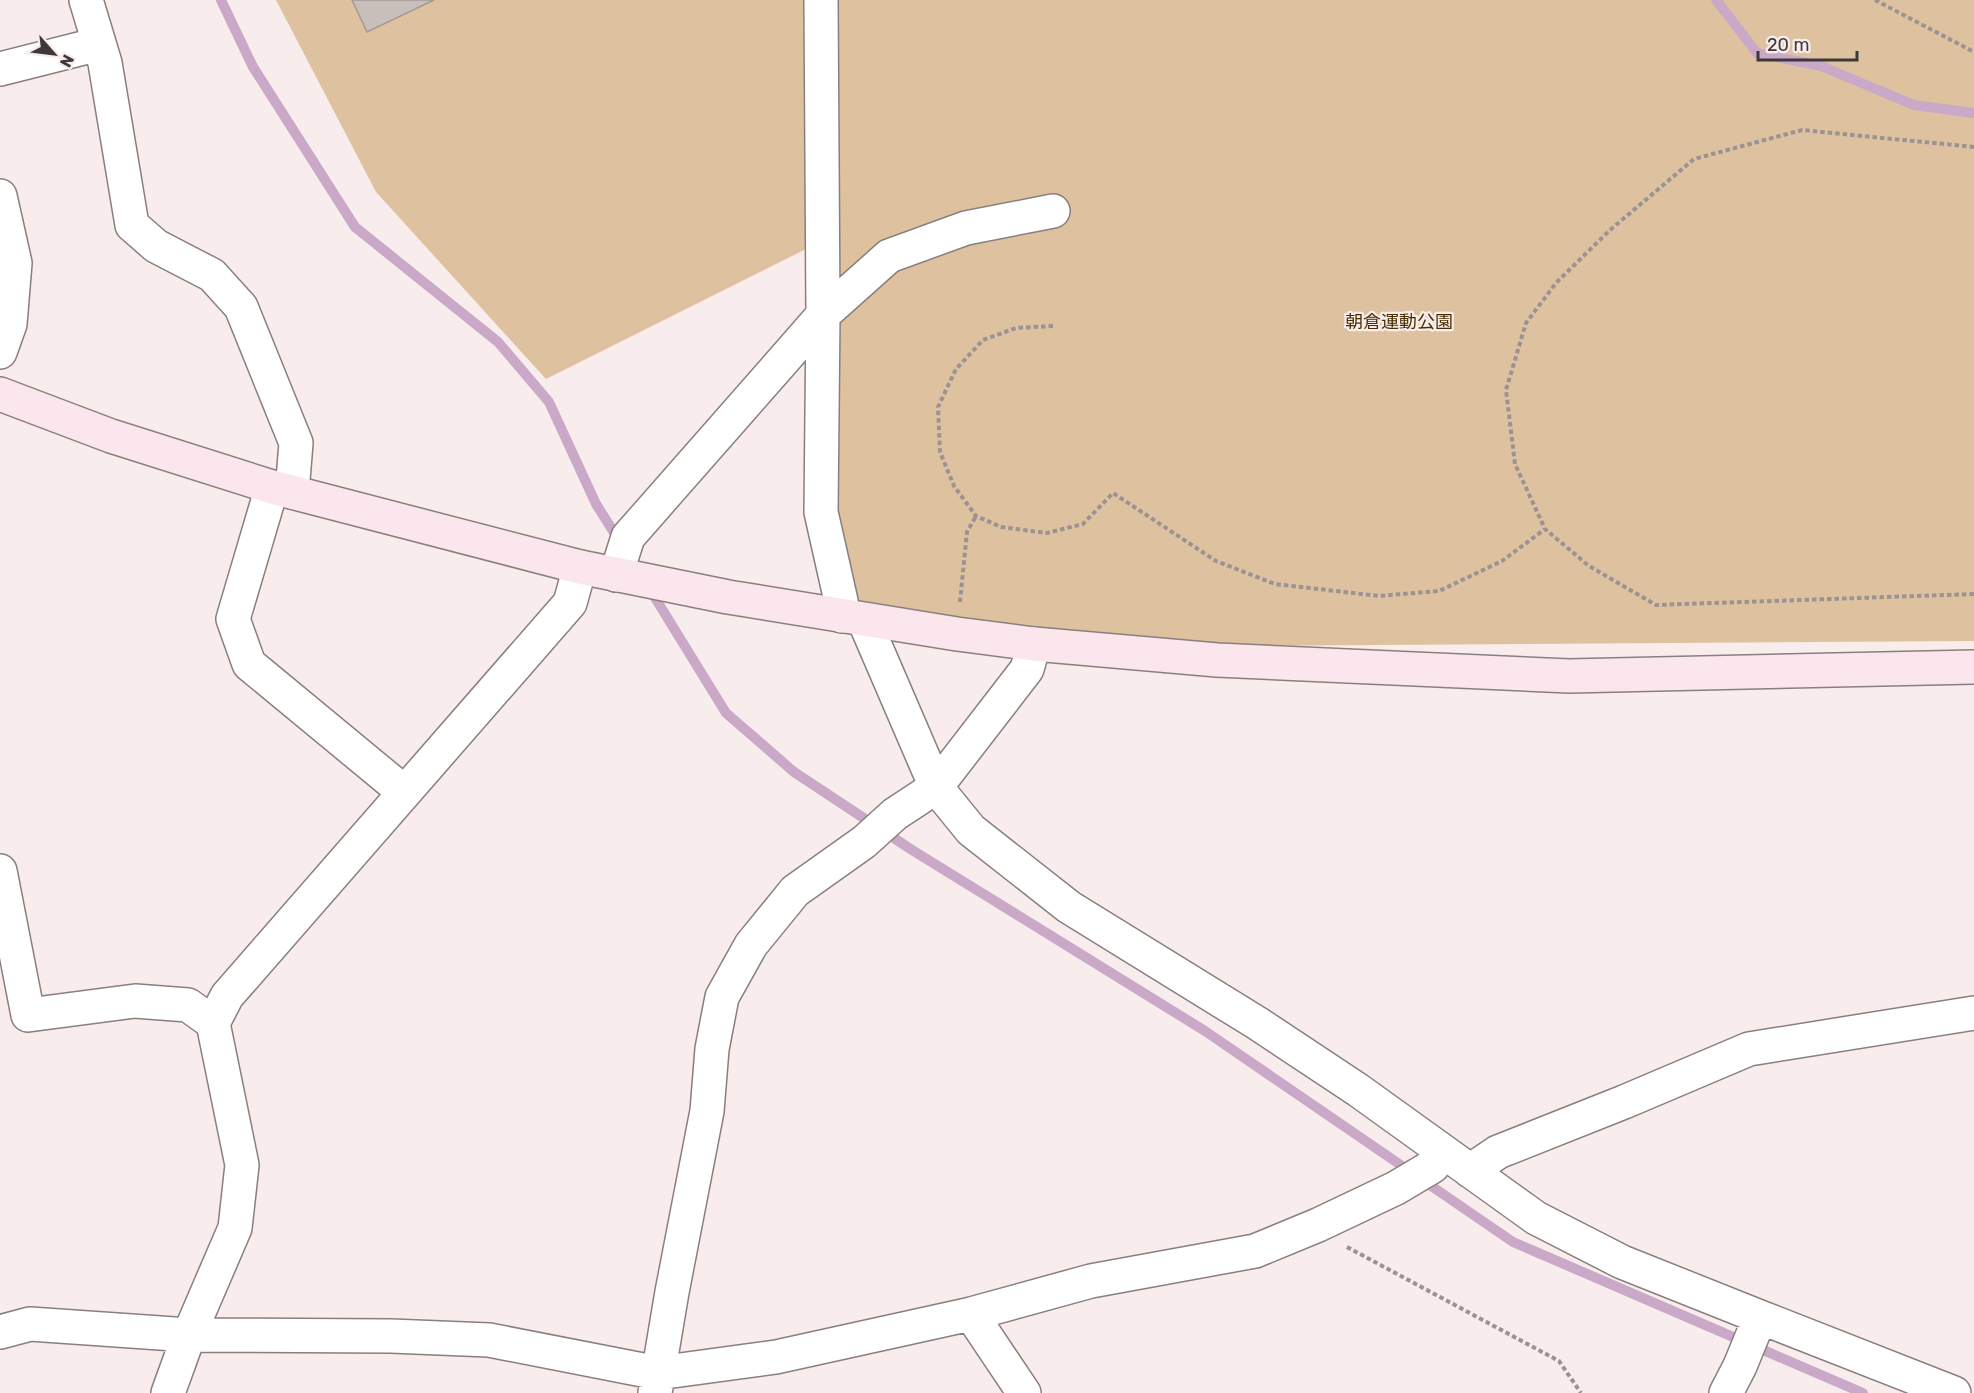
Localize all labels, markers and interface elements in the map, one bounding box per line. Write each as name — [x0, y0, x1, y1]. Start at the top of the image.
north arrow — [24, 24, 84, 84]
scale bar — [1758, 24, 1857, 62]
text: 20 m — [1767, 34, 1809, 56]
text: N — [56, 51, 78, 70]
park label: 朝倉運動公園 — [1345, 311, 1453, 333]

